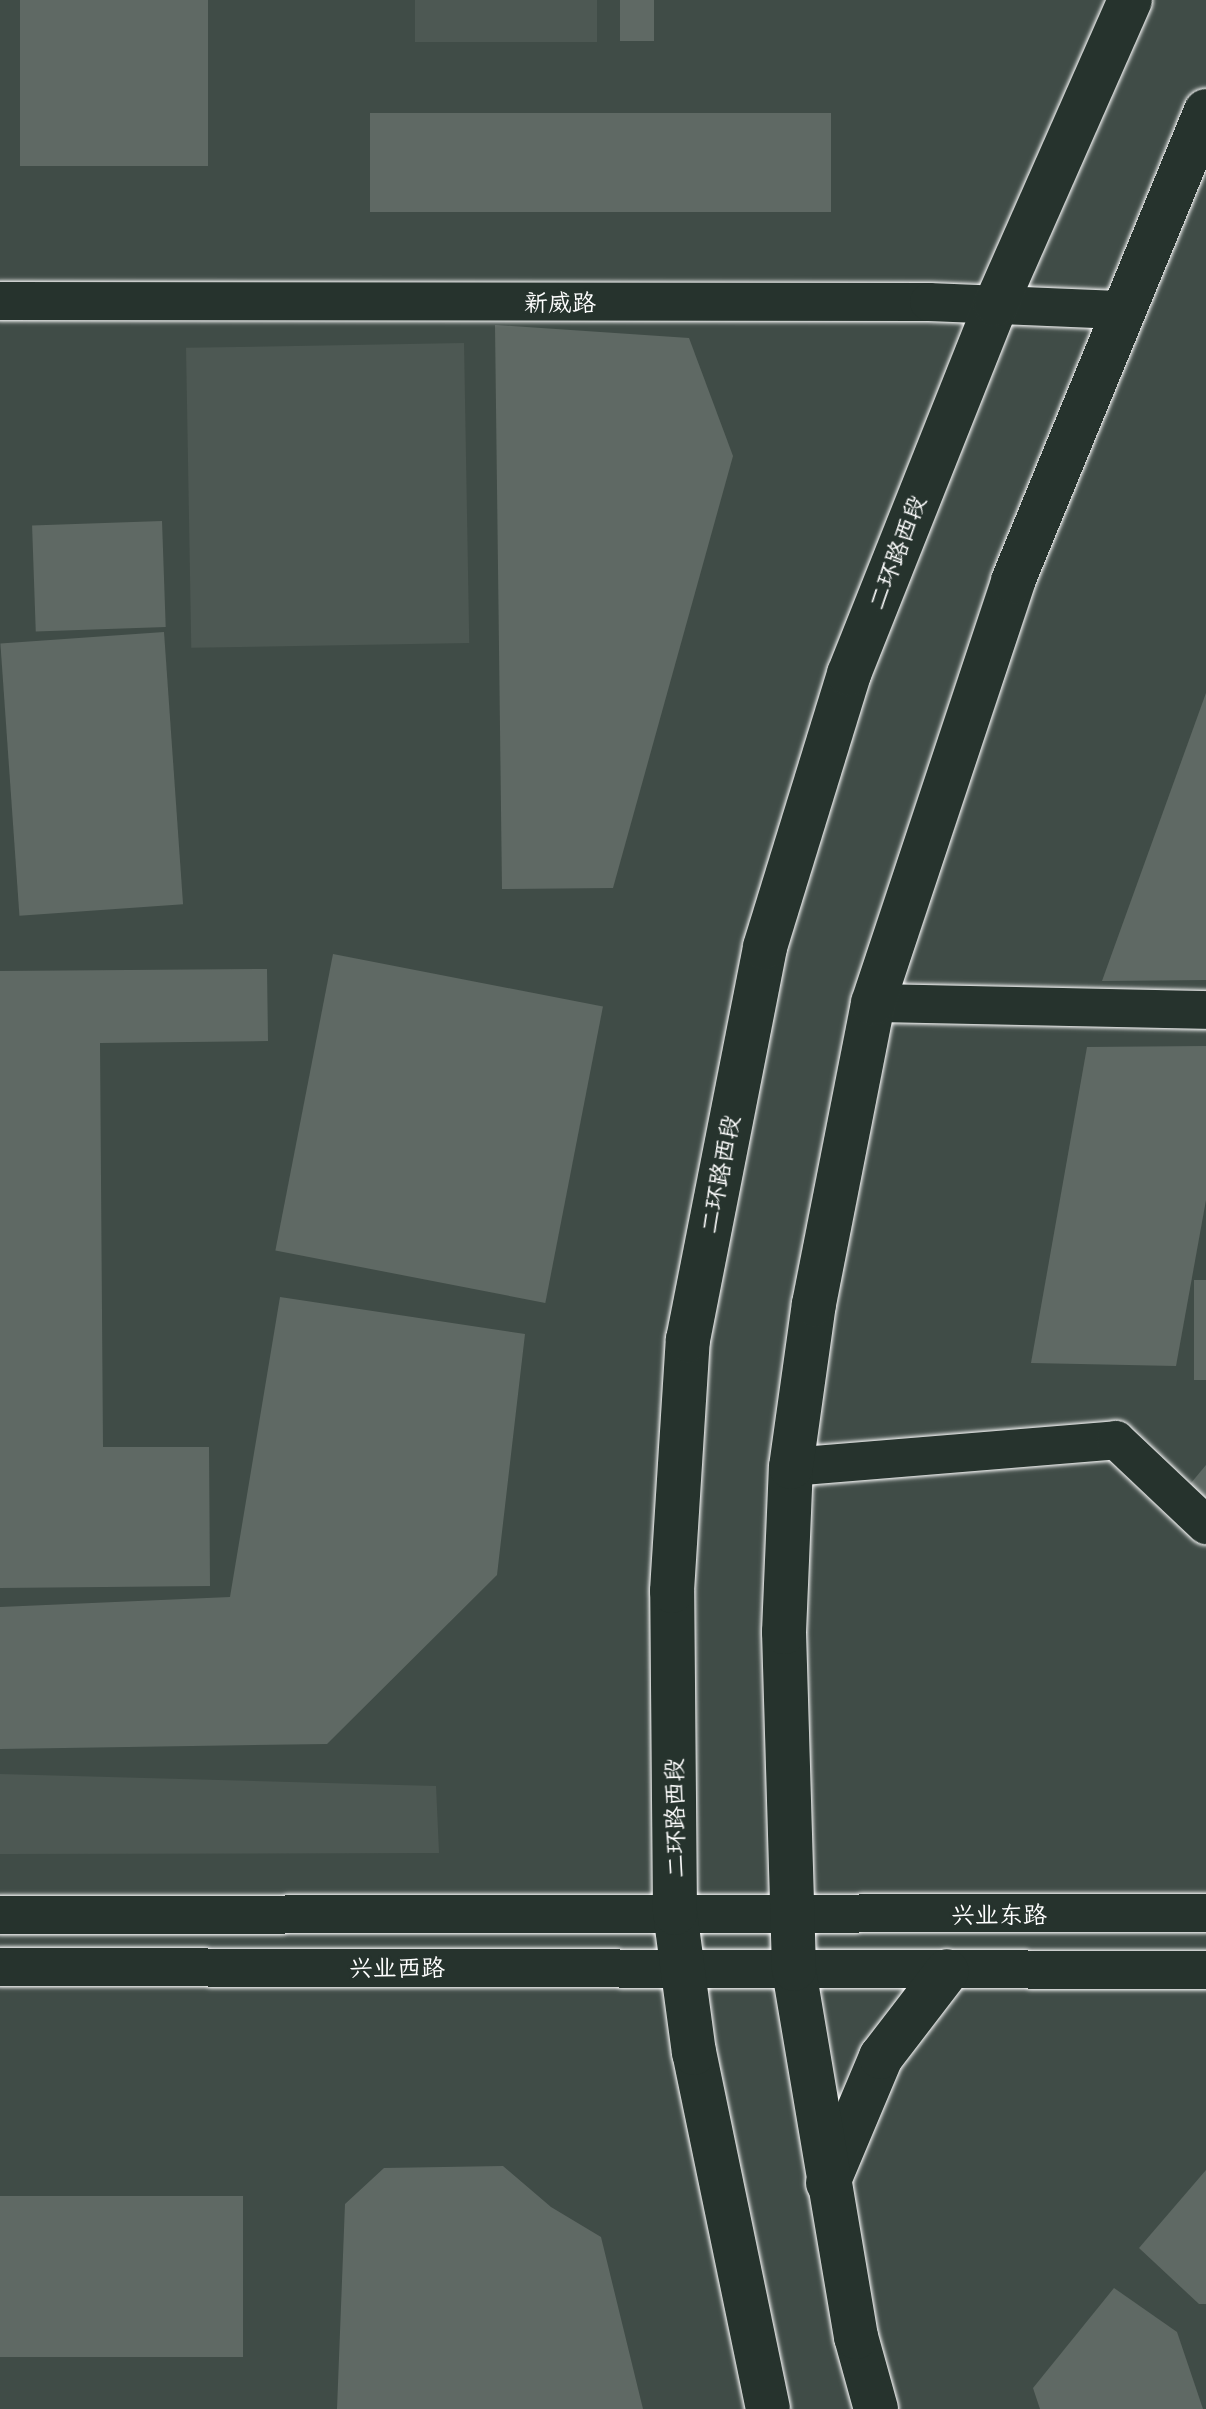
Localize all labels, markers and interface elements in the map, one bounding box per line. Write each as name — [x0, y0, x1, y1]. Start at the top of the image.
street label: 新威路 — [524, 288, 596, 316]
street label: 二环路西段 — [861, 491, 931, 613]
street label: 二环路西段 — [693, 1112, 745, 1236]
street label: 二环路西段 — [659, 1758, 689, 1878]
street label: 兴业东路 — [951, 1900, 1047, 1928]
street label: 兴业西路 — [349, 1953, 445, 1981]

